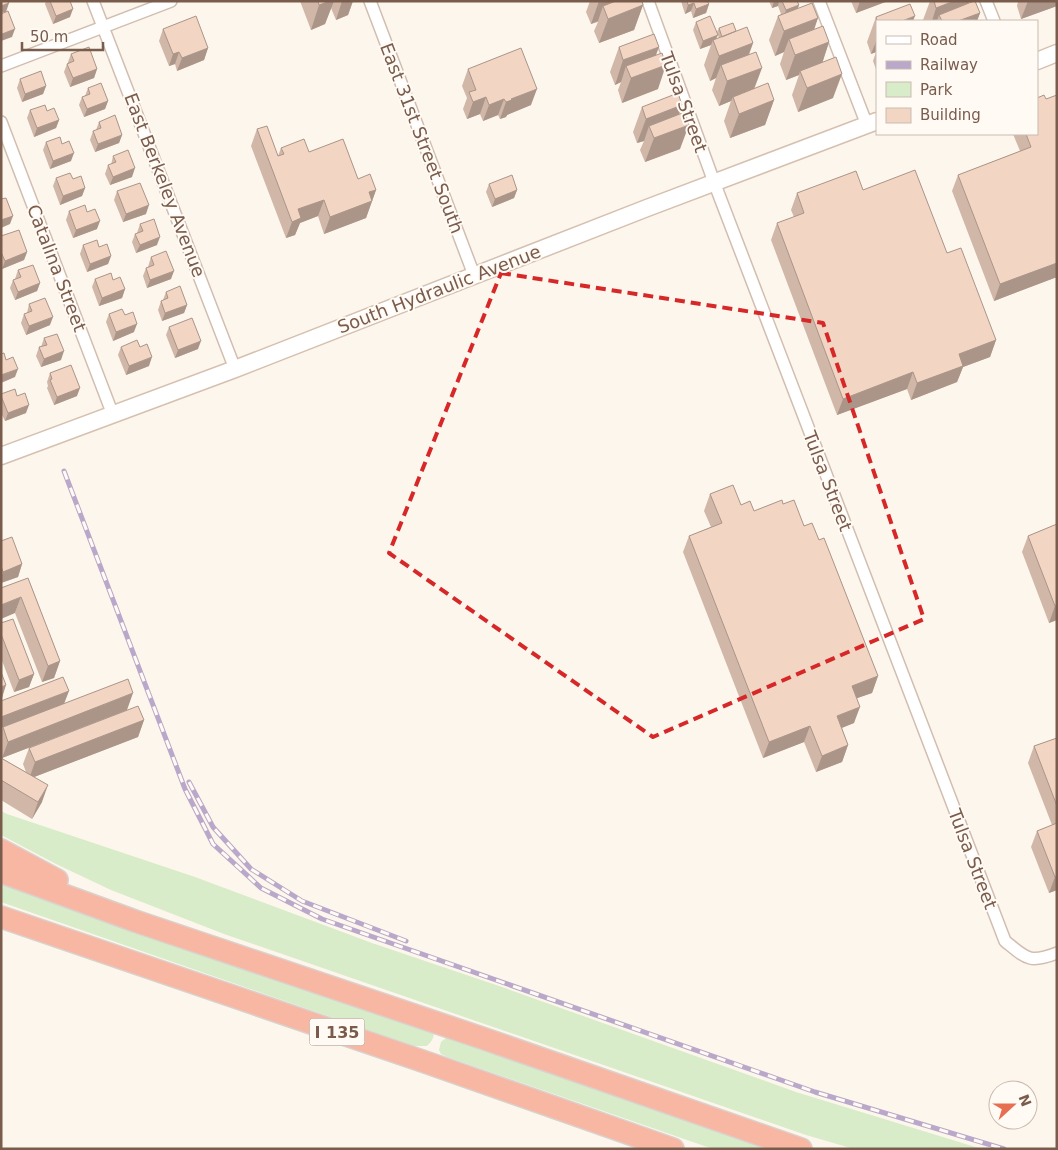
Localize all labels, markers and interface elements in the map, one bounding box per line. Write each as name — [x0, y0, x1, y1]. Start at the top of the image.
scale bar — [22, 20, 104, 52]
legend — [876, 20, 1038, 135]
text: 50 m — [30, 28, 68, 46]
text: Road — [920, 31, 958, 49]
street label: East 31st Street South — [376, 40, 468, 236]
street label: Tulsa Street — [656, 48, 712, 155]
text: Railway — [920, 56, 978, 74]
text: Park — [920, 81, 953, 99]
street label: East Berkeley Avenue — [120, 90, 210, 280]
text: Building — [920, 106, 981, 124]
street label: Catalina Street — [23, 201, 91, 335]
street label: South Hydraulic Avenue — [334, 240, 544, 338]
street label: Tulsa Street — [799, 427, 857, 534]
street label: Tulsa Street — [944, 805, 1002, 912]
road number: I 135 — [310, 1019, 364, 1046]
north arrow — [988, 1080, 1038, 1130]
text: N — [1016, 1092, 1035, 1109]

